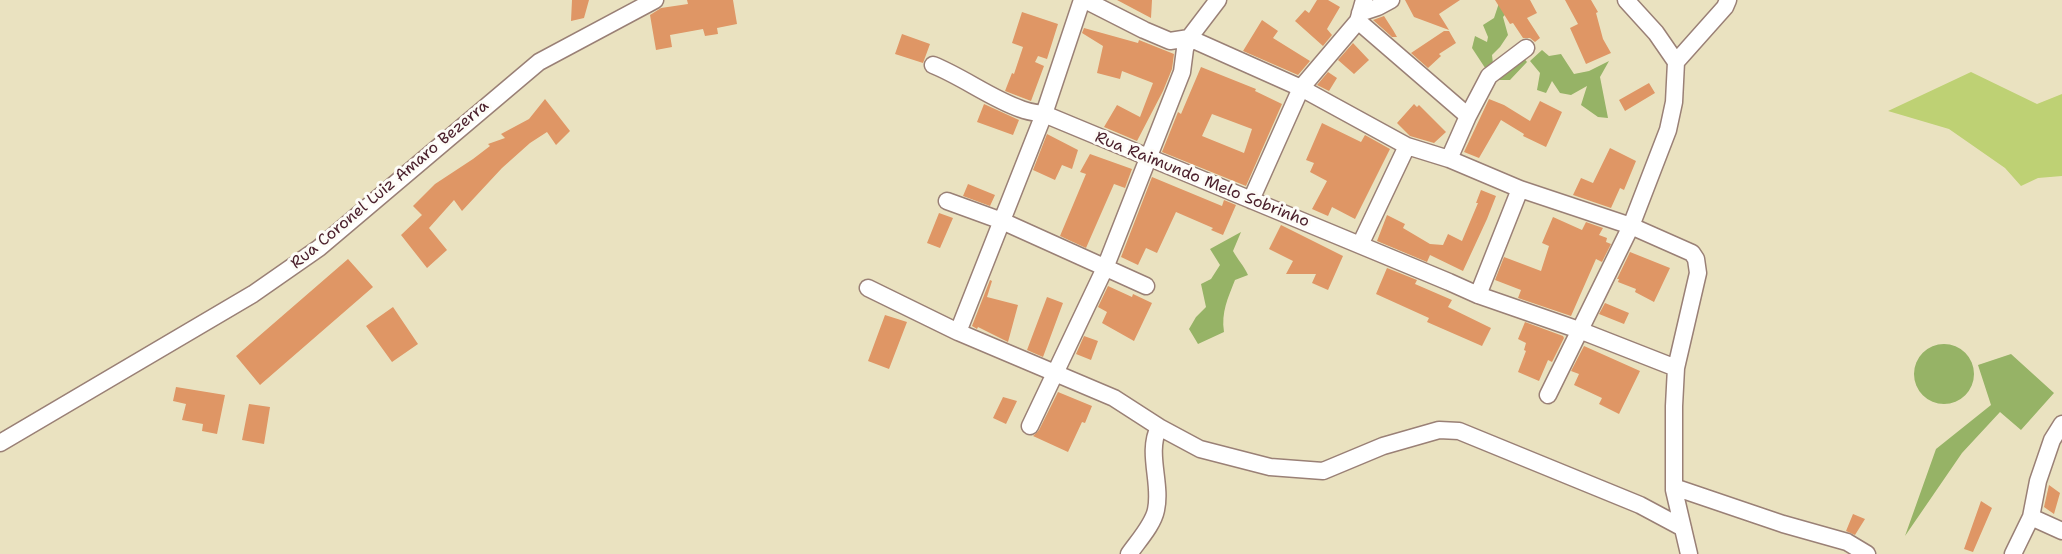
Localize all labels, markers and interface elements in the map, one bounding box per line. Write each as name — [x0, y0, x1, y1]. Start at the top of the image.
street label: Rua Coronel Luiz Amaro Bezerra — [287, 97, 493, 273]
street label: Rua Raimundo Melo Sobrinho — [1092, 128, 1312, 232]

